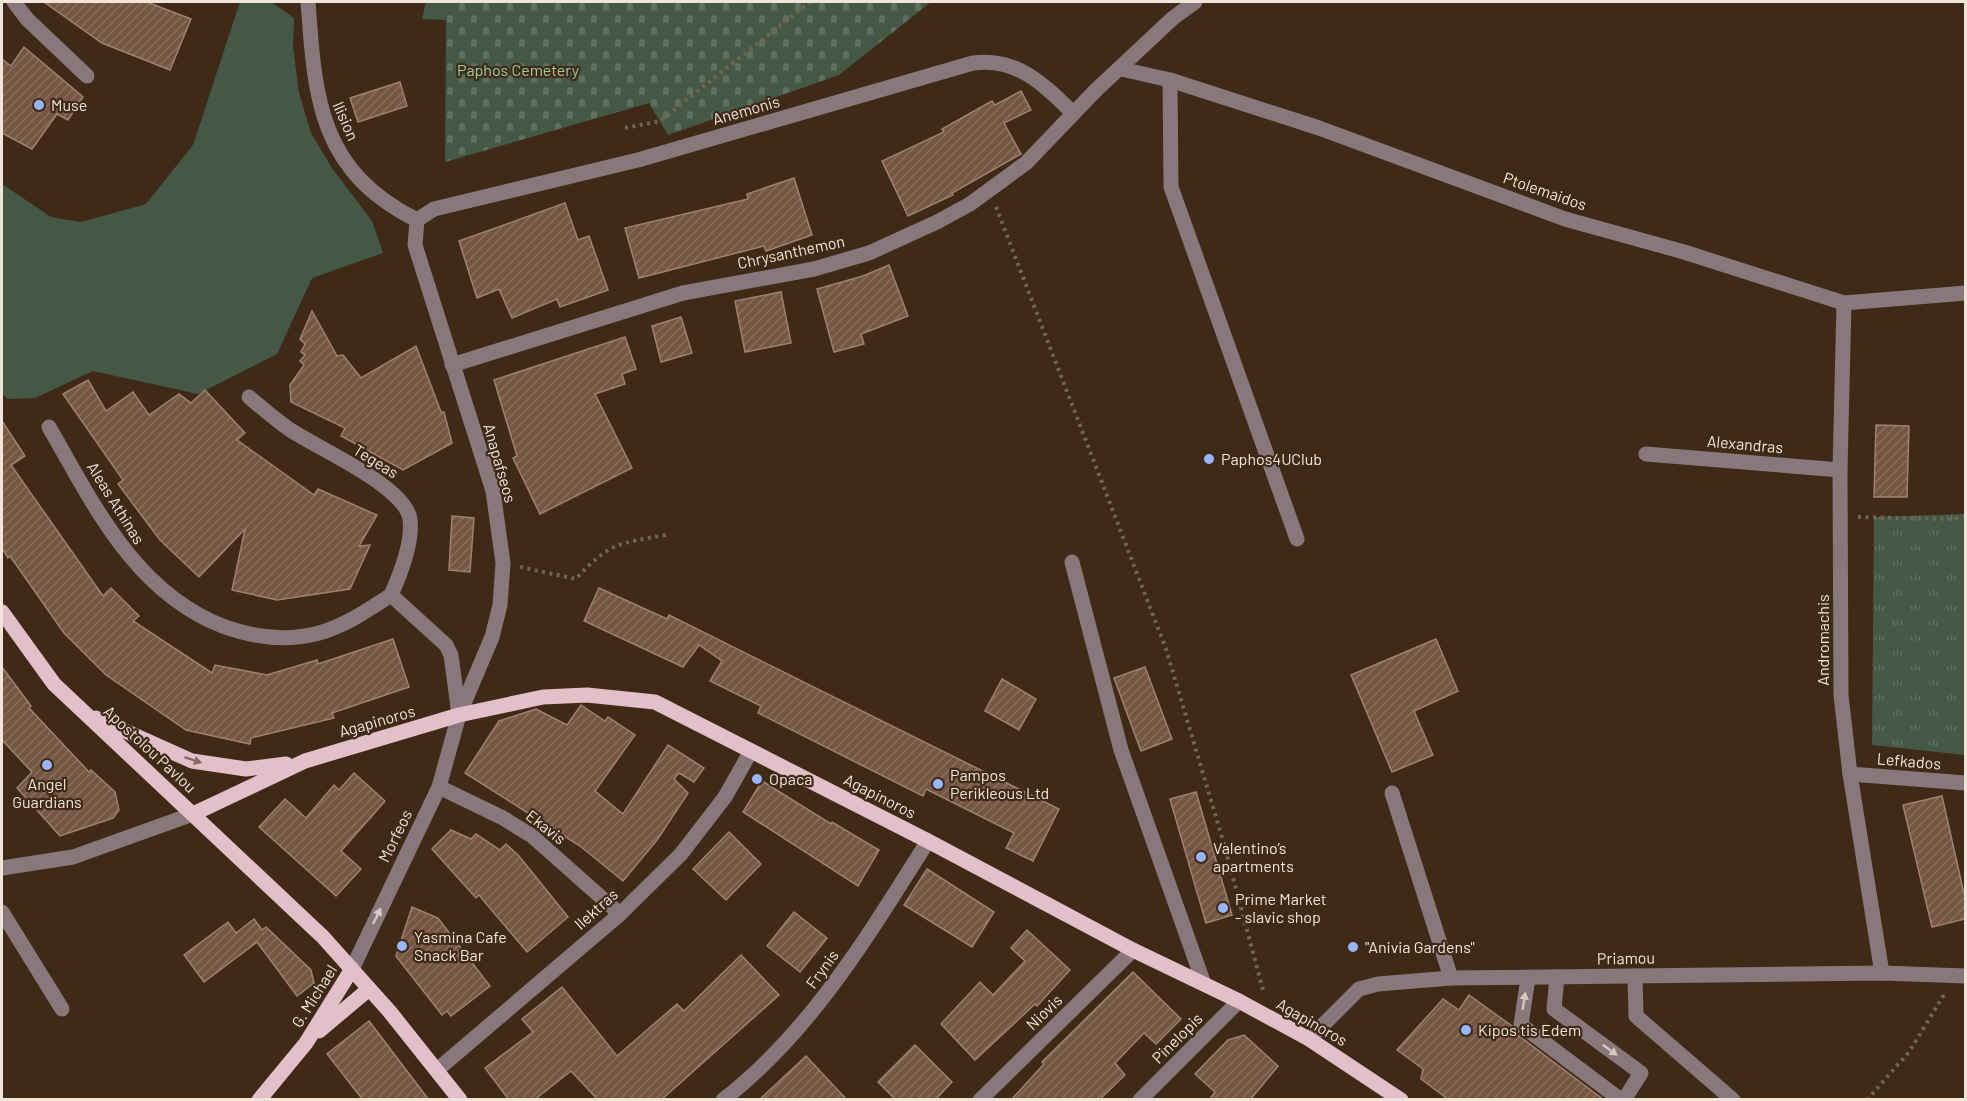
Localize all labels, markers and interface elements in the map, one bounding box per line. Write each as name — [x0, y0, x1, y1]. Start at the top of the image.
park label: Paphos Cemetery — [457, 60, 580, 79]
street label: Anemonis — [710, 91, 782, 128]
place label: Muse — [51, 95, 87, 114]
marker: Muse — [32, 98, 46, 112]
street label: Ilision — [329, 98, 363, 143]
street label: Ptolemaidos — [1501, 167, 1589, 214]
street label: Chrysanthemon — [735, 231, 846, 272]
street label: Anapafseos — [480, 421, 521, 505]
street label: Alexandras — [1706, 431, 1784, 456]
street label: Tegeas — [350, 439, 402, 482]
place label: Paphos4UClub — [1221, 449, 1322, 468]
marker: Paphos4UClub — [1202, 452, 1216, 466]
street label: Aleas Athinas — [84, 458, 149, 547]
street label: Andromachis — [1813, 594, 1832, 686]
street label: Apostolou Pavlou — [100, 701, 200, 796]
street label: Agapinoros — [337, 701, 417, 740]
street label: Lefkados — [1876, 748, 1942, 773]
one-way arrow — [184, 756, 202, 766]
marker: Angel Guardians — [40, 758, 54, 772]
place label: Pampos Perikleous Ltd — [950, 765, 1049, 802]
place label: Opaca — [769, 769, 812, 788]
street label: Agapinoros — [841, 769, 919, 822]
marker: Opaca — [750, 772, 764, 786]
place label: Angel Guardians — [12, 774, 82, 811]
marker: Pampos Perikleous Ltd — [931, 777, 945, 791]
street label: Ekavis — [523, 805, 570, 848]
street label: Morfeos — [374, 806, 415, 865]
place label: Valentino’s apartments — [1213, 838, 1294, 875]
marker: Valentino’s apartments — [1194, 850, 1208, 864]
street label: Ilektras — [570, 884, 621, 933]
place label: Prime Market - slavic shop — [1235, 889, 1327, 926]
marker: Prime Market - slavic shop — [1216, 901, 1230, 915]
one-way arrow — [373, 907, 382, 924]
place label: Yasmina Cafe Snack Bar — [414, 927, 507, 964]
place label: "Anivia Gardens" — [1365, 937, 1475, 956]
marker: Yasmina Cafe Snack Bar — [395, 939, 409, 953]
marker: "Anivia Gardens" — [1346, 940, 1360, 954]
street label: Frynis — [801, 946, 842, 992]
street label: Priamou — [1597, 947, 1655, 968]
street label: G. Michael — [287, 961, 340, 1031]
street label: Niovis — [1022, 990, 1066, 1033]
one-way arrow — [1520, 992, 1529, 1011]
street label: Agapinoros — [1274, 994, 1351, 1049]
street label: Pinelopis — [1147, 1008, 1206, 1067]
place label: Kipos tis Edem — [1478, 1020, 1581, 1039]
marker: Kipos tis Edem — [1459, 1023, 1473, 1037]
one-way arrow — [1602, 1043, 1617, 1055]

